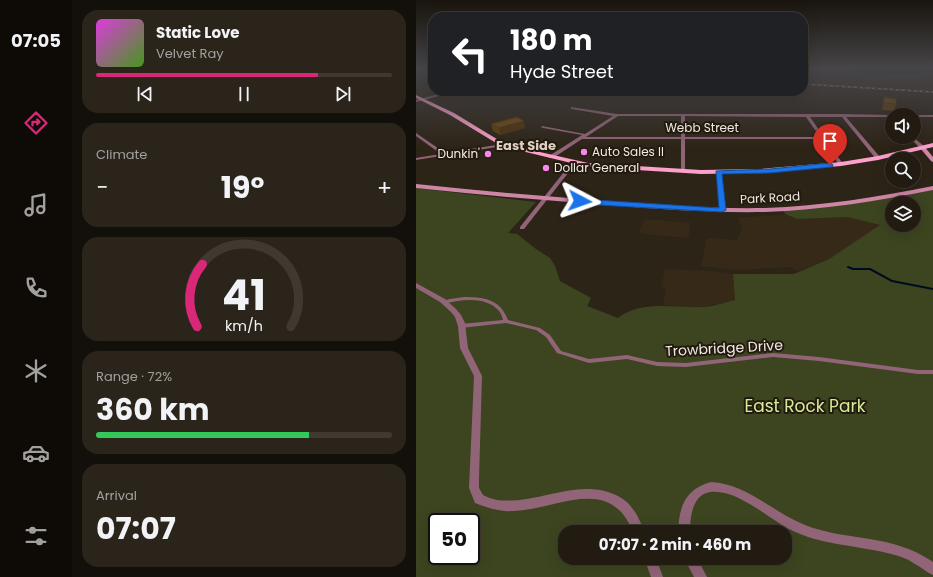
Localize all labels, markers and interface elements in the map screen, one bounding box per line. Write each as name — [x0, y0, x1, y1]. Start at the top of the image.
text: 180 m — [510, 21, 593, 60]
text: Static Love — [156, 22, 240, 43]
text: 07:05 — [11, 28, 61, 53]
icon: left — [444, 28, 496, 80]
text: Velvet Ray — [156, 44, 224, 63]
text: Hyde Street — [510, 59, 613, 84]
icon: previous — [134, 83, 156, 105]
icon: pause — [233, 83, 255, 105]
icon: next — [332, 83, 354, 105]
map controls — [885, 108, 921, 232]
button: sound — [885, 108, 921, 144]
icon: directions — [22, 109, 50, 137]
street label: Webb Street — [665, 119, 739, 136]
pin — [813, 124, 847, 165]
icon: arrive — [819, 130, 841, 152]
district label: East Side — [496, 136, 556, 155]
place label: Auto Sales II — [592, 143, 664, 160]
text: Climate — [96, 145, 147, 164]
place label: Dunkin' — [437, 145, 480, 162]
marker: Auto Sales II — [579, 147, 589, 157]
marker: Dunkin' — [483, 149, 493, 159]
button: search — [885, 152, 921, 188]
place label: Dollar General — [554, 159, 639, 176]
marker: Dollar General — [541, 163, 551, 173]
text: 19° — [221, 166, 264, 209]
text: − — [96, 172, 108, 203]
text: + — [377, 172, 392, 203]
position arrow — [559, 180, 601, 222]
street label: Park Road — [740, 187, 800, 208]
icon: music — [22, 191, 50, 219]
button: layers — [885, 196, 921, 232]
text: 41 — [222, 265, 266, 324]
icon: phone — [22, 274, 50, 302]
text: km/h — [225, 315, 263, 335]
street label: Trowbridge Drive — [665, 335, 784, 361]
icon: climate — [22, 357, 50, 385]
text: Range · 72% — [96, 367, 172, 386]
text: 360 km — [96, 388, 210, 431]
park label: East Rock Park — [744, 394, 866, 418]
icon: car — [22, 439, 50, 467]
text: Arrival — [96, 486, 137, 505]
text: 07:07 — [96, 507, 176, 550]
speed limit sign: 50 — [428, 513, 480, 565]
icon: filters — [22, 522, 50, 550]
text: 07:07 · 2 min · 460 m — [599, 534, 751, 555]

